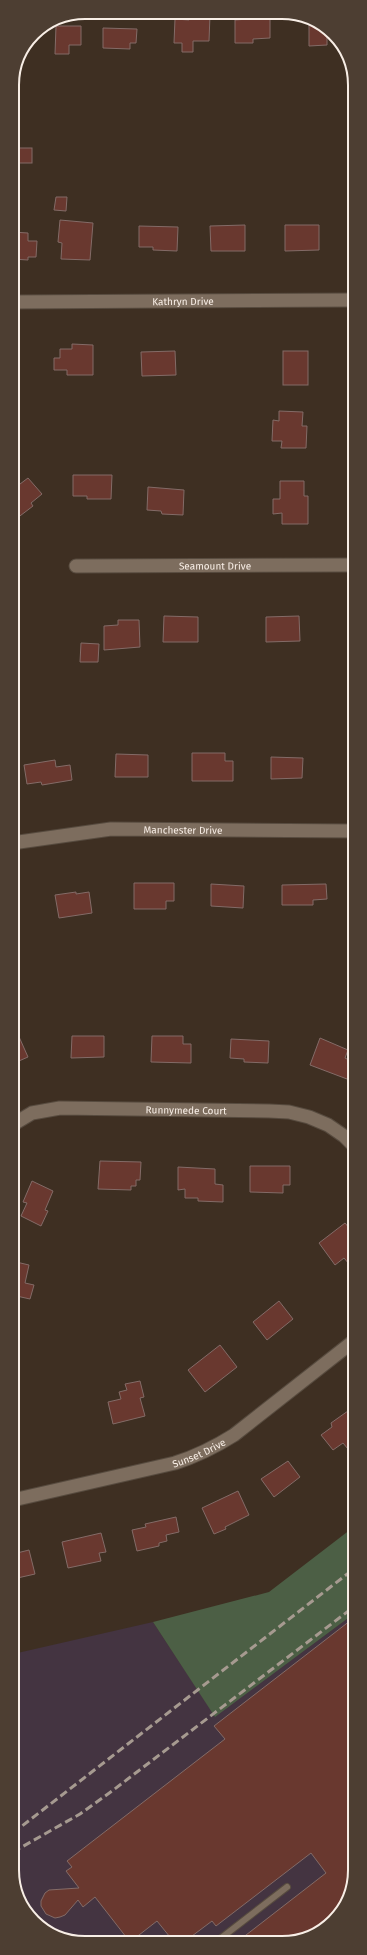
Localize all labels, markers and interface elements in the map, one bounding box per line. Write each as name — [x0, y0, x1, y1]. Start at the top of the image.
street label: Kathryn Drive — [152, 296, 214, 308]
street label: Seamount Drive — [179, 560, 251, 573]
street label: Manchester Drive — [144, 824, 222, 837]
street label: Runnymede Court — [146, 1104, 227, 1117]
street label: Sunset Drive — [171, 1436, 228, 1470]

